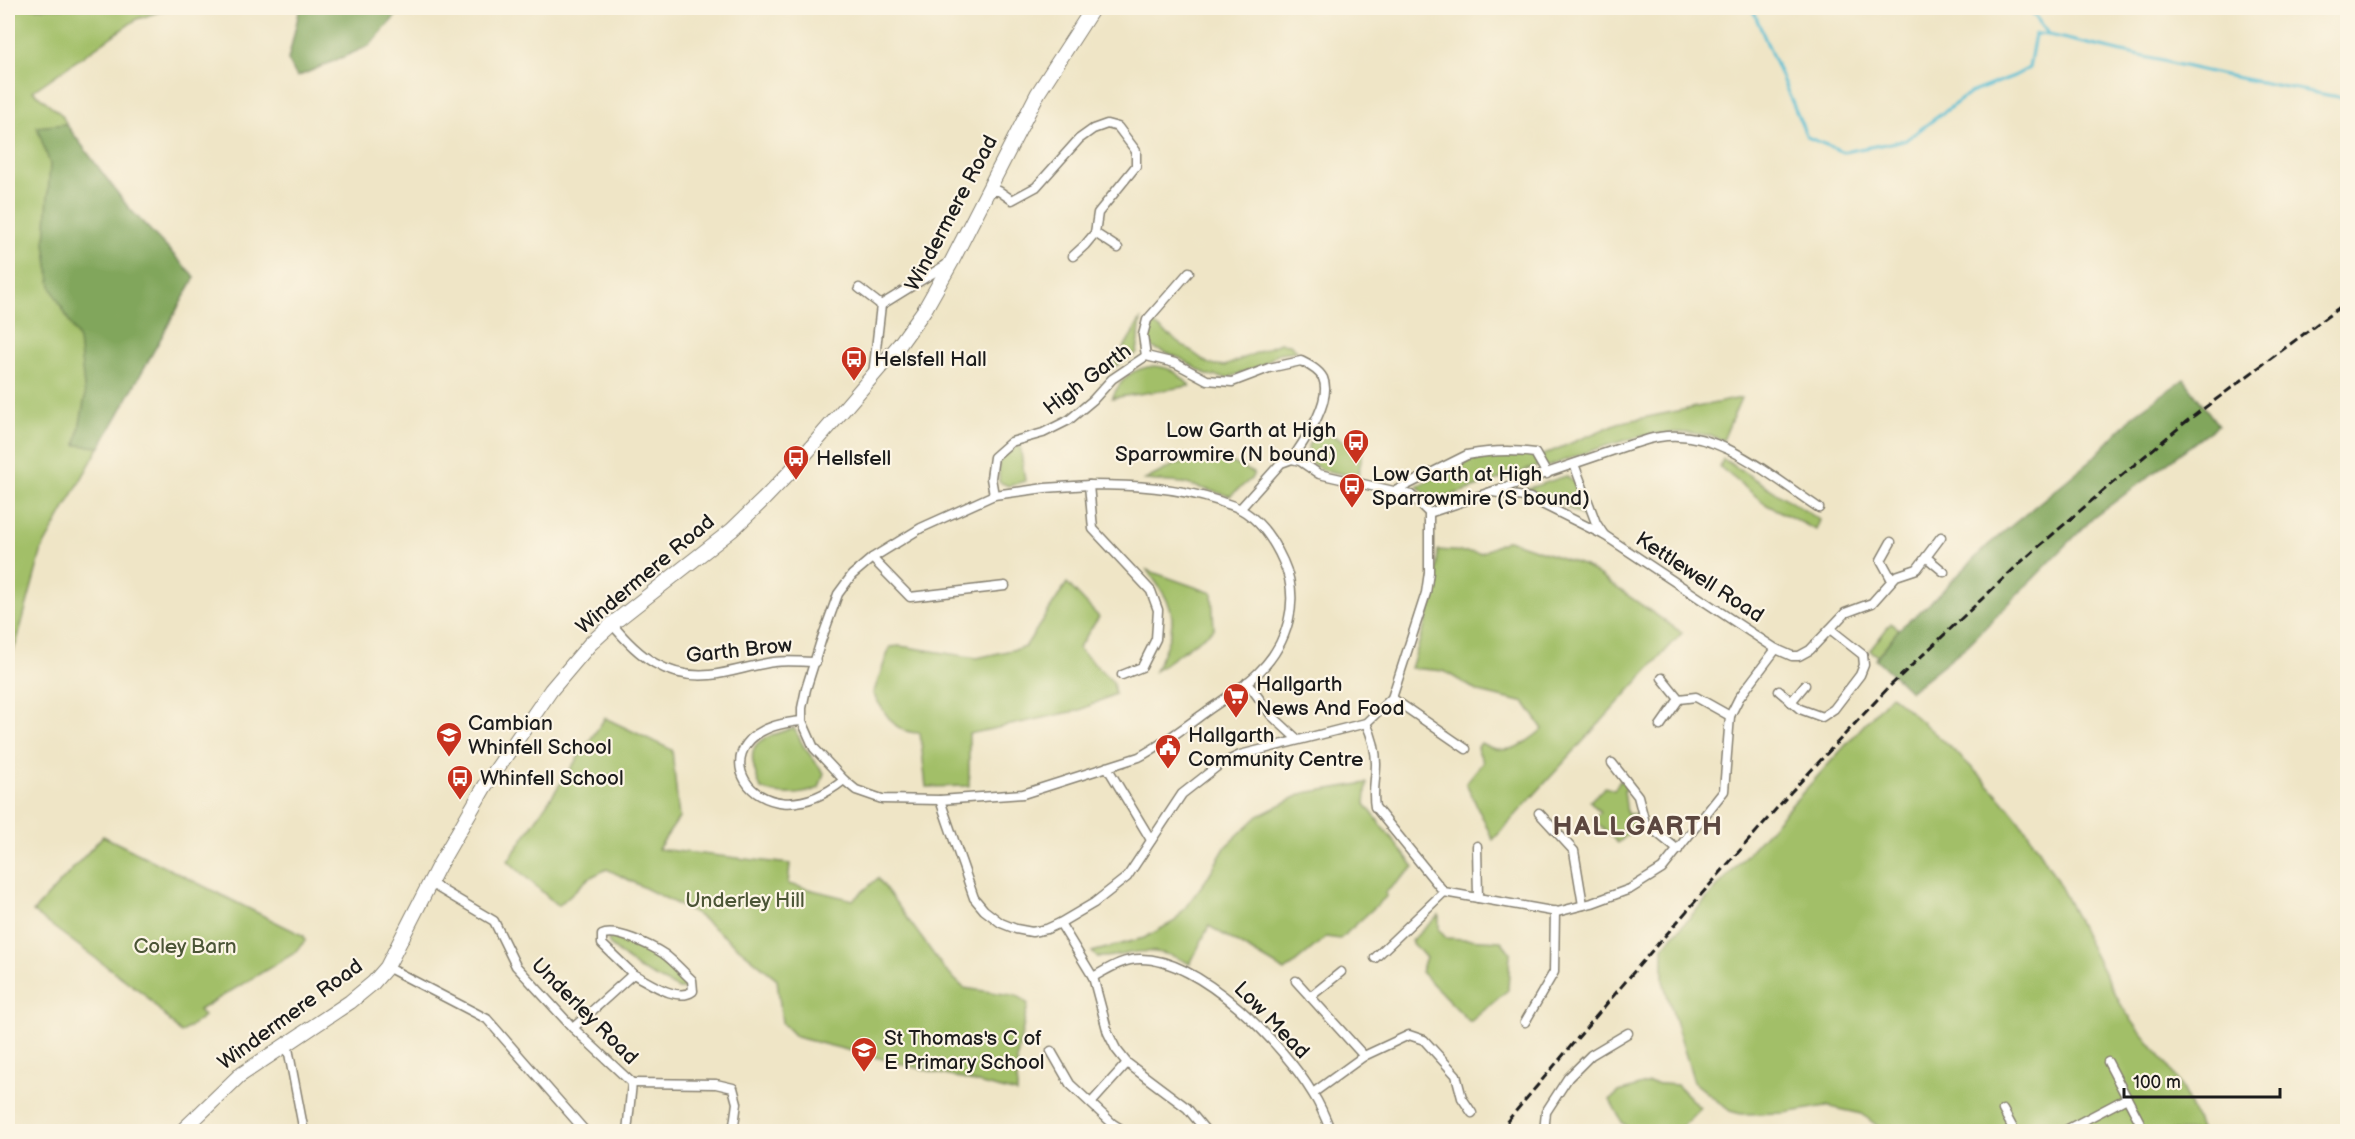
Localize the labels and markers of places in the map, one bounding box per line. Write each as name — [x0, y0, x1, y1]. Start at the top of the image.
bus stop icon: Helsfell Hall — [839, 344, 869, 382]
place label: Helsfell Hall — [874, 347, 987, 372]
place label: Low Garth at High Sparrowmire (N bound) — [1115, 418, 1336, 467]
bus stop icon: Low Garth at High Sparrowmire (N bound) — [1341, 427, 1371, 465]
bus stop icon: Hellsfell — [781, 443, 811, 481]
place label: Hellsfell — [816, 446, 891, 471]
place label: Low Garth at High Sparrowmire (S bound) — [1372, 462, 1590, 511]
bus stop icon: Low Garth at High Sparrowmire (S bound) — [1337, 471, 1367, 509]
place label: Hallgarth News And Food — [1256, 672, 1405, 721]
supermarket icon: Hallgarth News And Food — [1221, 681, 1251, 719]
place label: Cambian Whinfell School — [468, 711, 612, 760]
school or university icon: Cambian Whinfell School — [434, 720, 464, 758]
place label: Hallgarth Community Centre — [1188, 723, 1363, 772]
public building icon: Hallgarth Community Centre — [1153, 732, 1183, 770]
bus stop icon: Whinfell School — [445, 763, 475, 801]
place label: Whinfell School — [480, 766, 624, 791]
place label: St Thomas's C of E Primary School — [884, 1026, 1045, 1075]
school or university icon: St Thomas's C of E Primary School — [849, 1035, 879, 1073]

